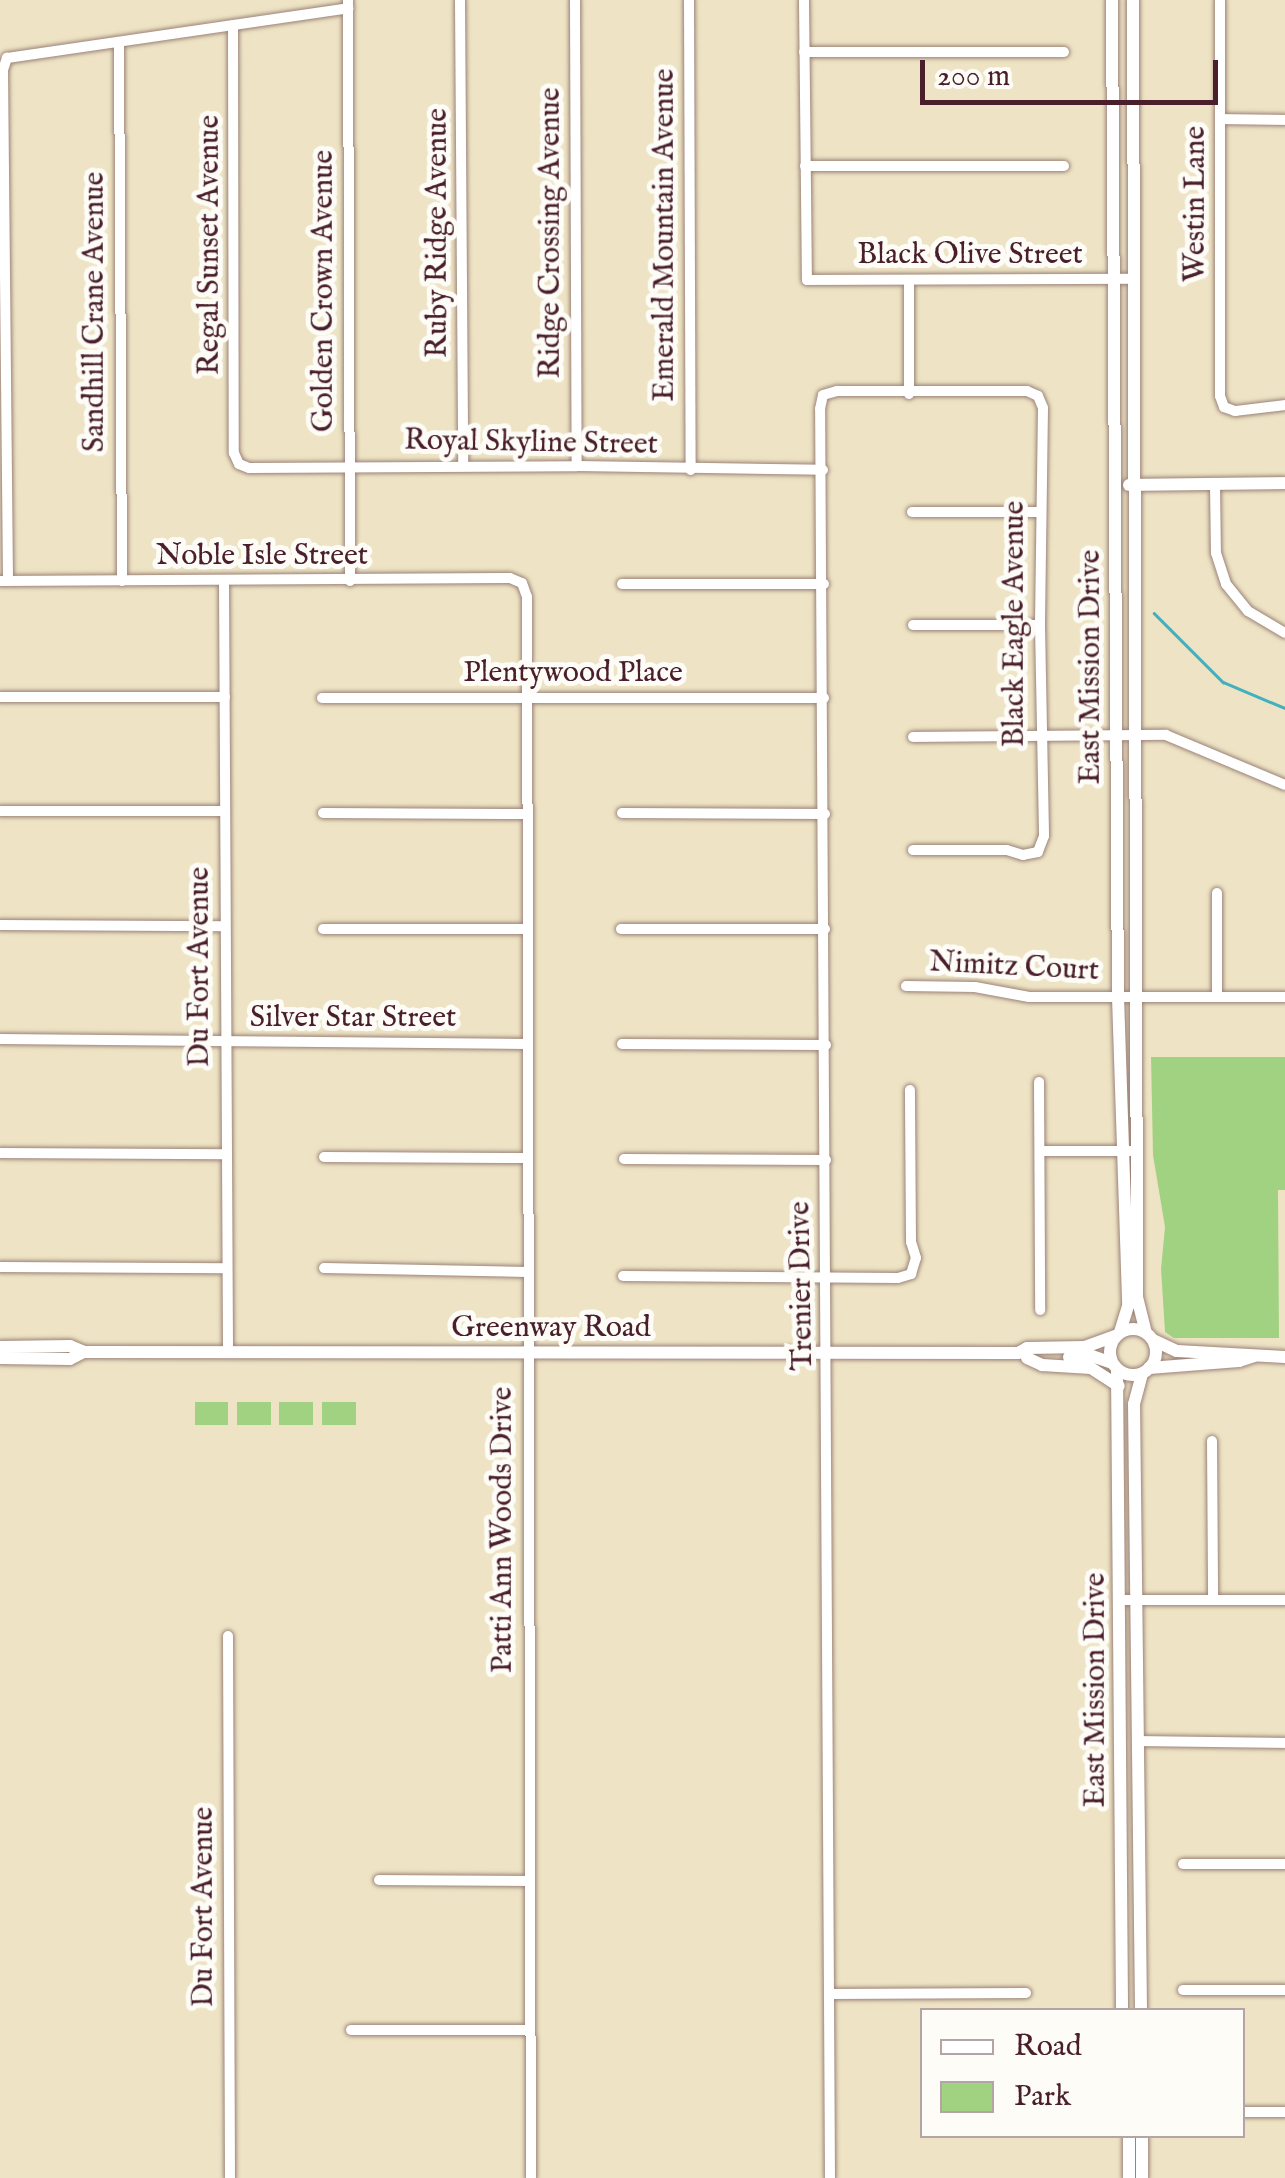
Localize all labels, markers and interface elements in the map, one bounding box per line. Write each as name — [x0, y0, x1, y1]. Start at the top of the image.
scale bar — [925, 40, 1222, 102]
text: 200 m — [937, 58, 1010, 96]
street label: Emerald Mountain Avenue — [647, 68, 683, 402]
street label: Ridge Crossing Avenue — [533, 87, 569, 379]
street label: Ruby Ridge Avenue — [420, 108, 456, 358]
street label: Regal Sunset Avenue — [192, 115, 228, 375]
street label: Westin Lane — [1178, 126, 1214, 282]
street label: Golden Crown Avenue — [306, 150, 342, 432]
street label: Sandhill Crane Avenue — [77, 172, 113, 452]
street label: Black Olive Street — [857, 237, 1083, 273]
street label: Royal Skyline Street — [404, 423, 658, 463]
street label: Black Eagle Avenue — [997, 501, 1033, 747]
street label: Noble Isle Street — [156, 538, 368, 574]
street label: East Mission Drive — [1073, 550, 1109, 784]
street label: Plentywood Place — [463, 655, 683, 691]
street label: Du Fort Avenue — [182, 867, 218, 1067]
street label: Nimitz Court — [928, 945, 1100, 989]
street label: Silver Star Street — [250, 1000, 456, 1036]
street label: Trenier Drive — [783, 1201, 821, 1371]
street label: Greenway Road — [451, 1310, 651, 1346]
street label: Patti Ann Woods Drive — [485, 1387, 521, 1673]
street label: East Mission Drive — [1078, 1573, 1114, 1807]
street label: Du Fort Avenue — [186, 1807, 222, 2007]
legend — [920, 2008, 1245, 2138]
text: Road — [1014, 2028, 1082, 2066]
text: Park — [1014, 2078, 1071, 2116]

